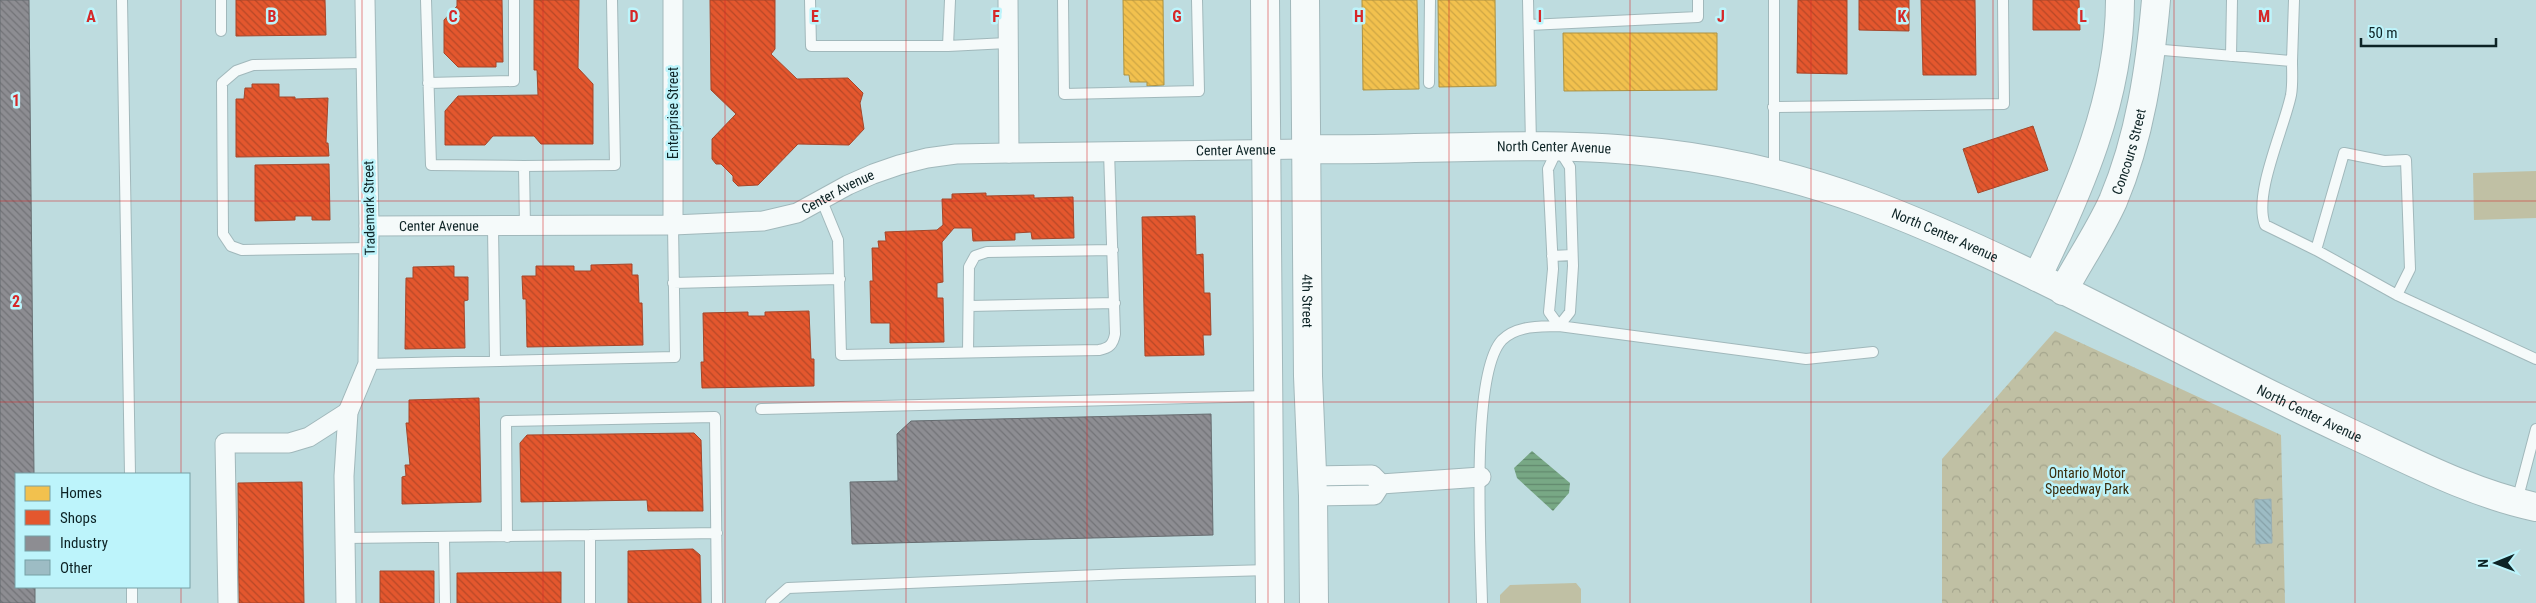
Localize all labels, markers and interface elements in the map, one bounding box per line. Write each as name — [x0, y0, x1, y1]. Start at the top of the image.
text: A — [86, 7, 96, 26]
text: B — [268, 7, 277, 26]
text: C — [448, 7, 458, 26]
text: D — [629, 7, 639, 26]
text: E — [811, 7, 819, 26]
text: F — [992, 7, 1000, 26]
text: G — [1172, 7, 1182, 26]
text: H — [1354, 7, 1364, 26]
text: I — [1538, 7, 1542, 26]
text: J — [1717, 7, 1725, 26]
text: K — [1898, 7, 1907, 26]
text: L — [2079, 7, 2087, 26]
text: M — [2258, 7, 2270, 26]
scale bar — [2361, 15, 2496, 47]
text: 50 m — [2368, 24, 2398, 42]
street label: Enterprise Street — [665, 67, 681, 159]
text: 1 — [12, 91, 20, 110]
street label: Concours Street — [2108, 107, 2149, 197]
street label: North Center Avenue — [1497, 138, 1612, 157]
street label: Center Avenue — [1196, 141, 1276, 158]
street label: Trademark Street — [360, 160, 378, 256]
street label: Center Avenue — [798, 166, 877, 217]
street label: North Center Avenue — [1889, 205, 2001, 265]
street label: Center Avenue — [399, 218, 479, 234]
street label: 4th Street — [1299, 274, 1316, 328]
text: 2 — [12, 292, 20, 311]
street label: North Center Avenue — [2254, 381, 2365, 445]
park label: Ontario Motor Speedway Park — [2045, 465, 2130, 497]
legend — [15, 473, 190, 588]
text: Homes — [60, 484, 102, 502]
text: Shops — [60, 509, 97, 527]
text: Industry — [60, 534, 108, 552]
north arrow — [2471, 538, 2521, 588]
text: Other — [60, 559, 93, 577]
text: N — [2475, 559, 2491, 568]

